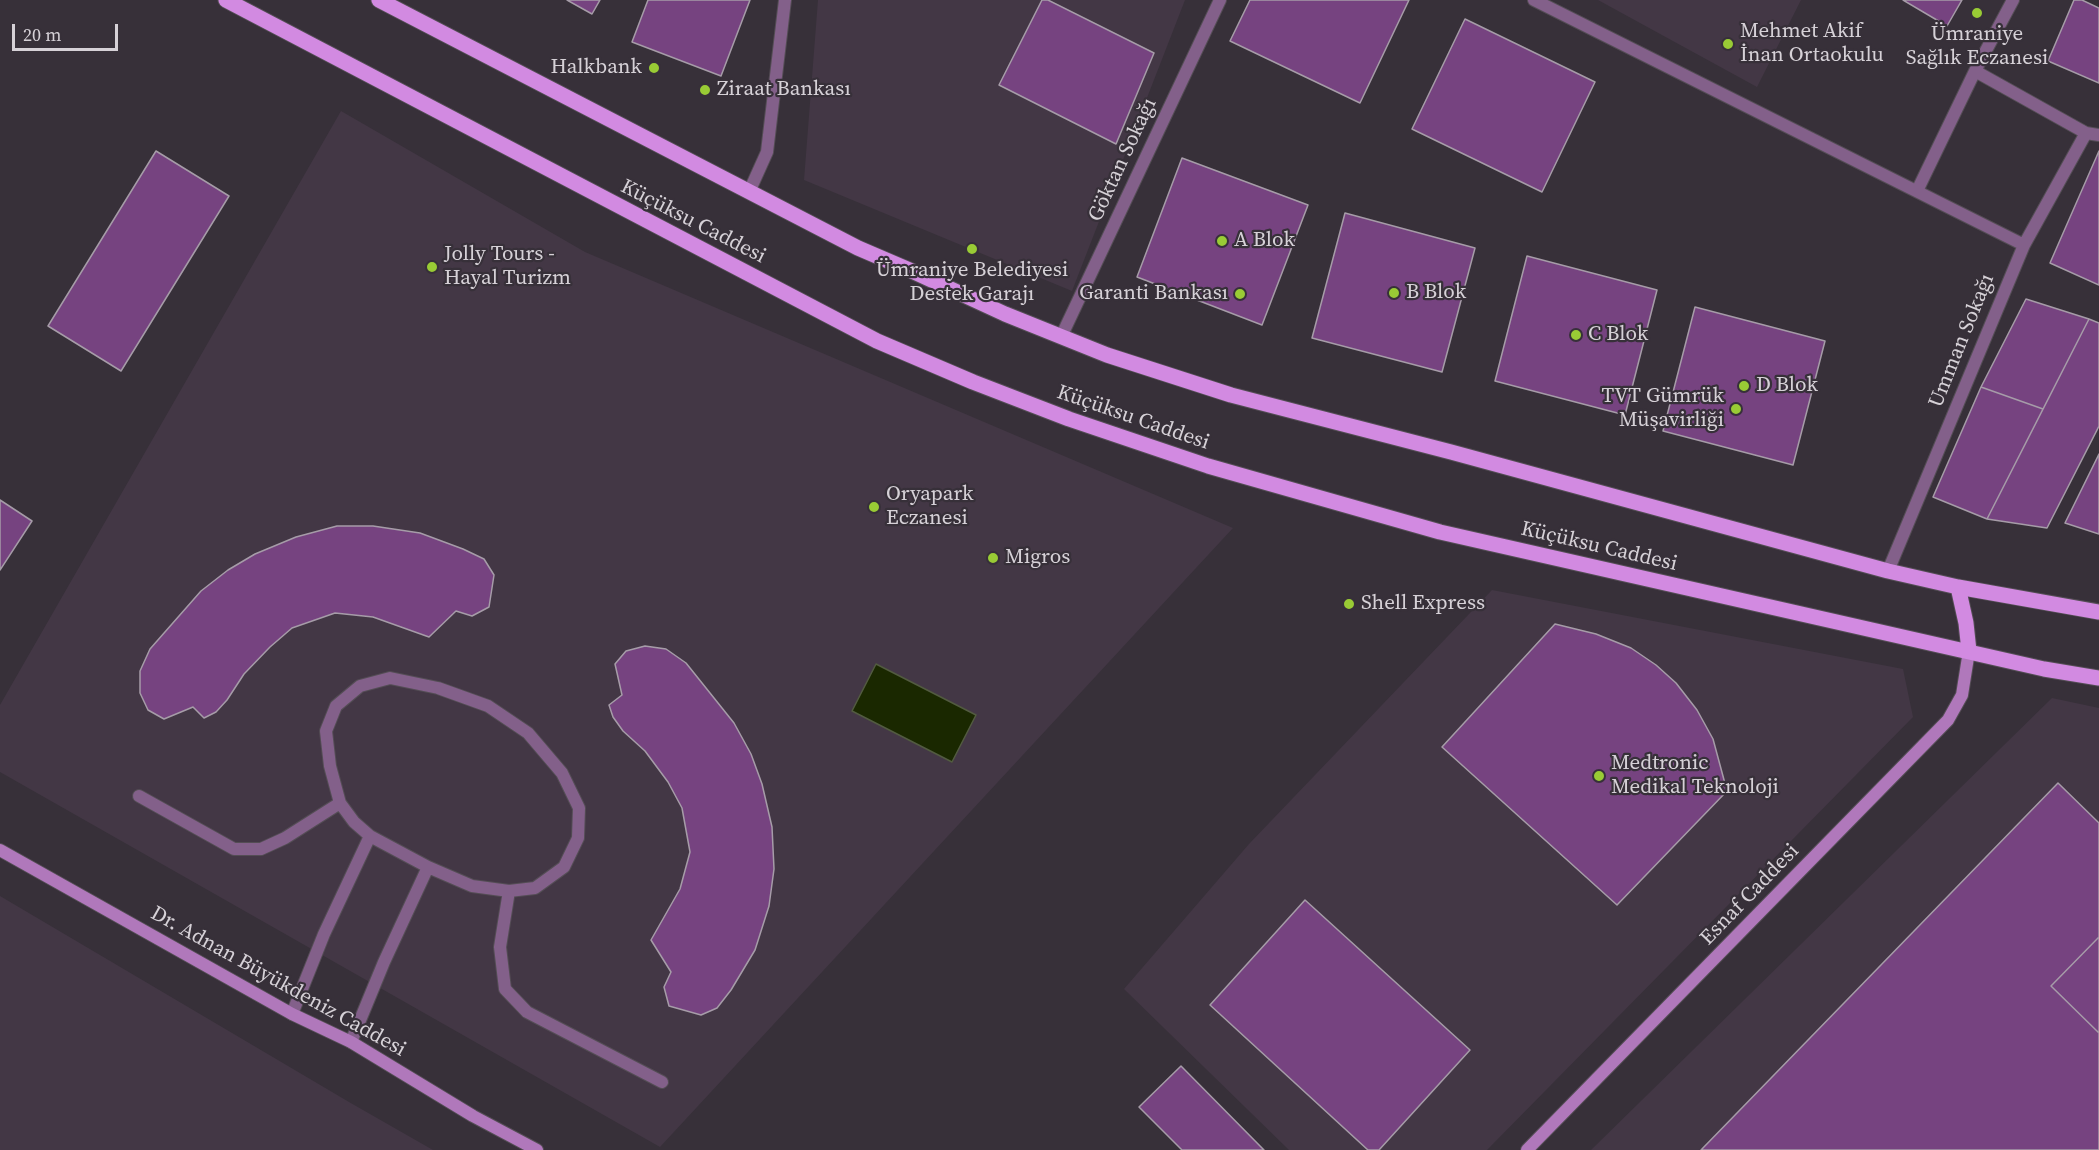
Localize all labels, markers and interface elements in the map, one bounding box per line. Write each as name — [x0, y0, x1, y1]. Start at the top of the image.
marker: Ümraniye Sağlık Eczanesi — [1970, 6, 1984, 20]
scale bar — [15, 12, 122, 50]
place label: Mehmet Akif İnan Ortaokulu — [1740, 19, 1884, 69]
text: 20 m — [23, 22, 61, 47]
place label: Ümraniye Sağlık Eczanesi — [1906, 22, 2048, 72]
marker: Mehmet Akif İnan Ortaokulu — [1721, 37, 1735, 51]
place label: Halkbank — [551, 55, 642, 81]
marker: Halkbank — [647, 61, 661, 75]
place label: Ziraat Bankası — [717, 77, 851, 103]
marker: Ziraat Bankası — [698, 83, 712, 97]
street label: Göktan Sokağı — [1083, 94, 1163, 226]
street label: Küçüksu Caddesi — [616, 175, 770, 269]
place label: A Blok — [1234, 228, 1295, 254]
marker: A Blok — [1215, 234, 1229, 248]
place label: Jolly Tours - Hayal Turizm — [444, 242, 571, 292]
marker: Ümraniye Belediyesi Destek Garajı — [965, 242, 979, 256]
place label: Ümraniye Belediyesi Destek Garajı — [876, 258, 1068, 308]
marker: Jolly Tours - Hayal Turizm — [425, 260, 439, 274]
street label: Umman Sokağı — [1924, 271, 2000, 411]
place label: B Blok — [1406, 280, 1466, 306]
place label: Garanti Bankası — [1079, 281, 1228, 307]
marker: B Blok — [1387, 286, 1401, 300]
marker: Garanti Bankası — [1233, 287, 1247, 301]
place label: C Blok — [1588, 322, 1648, 348]
marker: C Blok — [1569, 328, 1583, 342]
place label: D Blok — [1756, 373, 1818, 399]
marker: D Blok — [1737, 379, 1751, 393]
street label: Küçüksu Caddesi — [1054, 380, 1212, 456]
place label: TVT Gümrük Müşavirliği — [1601, 384, 1724, 434]
marker: TVT Gümrük Müşavirliği — [1729, 402, 1743, 416]
place label: Oryapark Eczanesi — [886, 482, 974, 532]
marker: Oryapark Eczanesi — [867, 500, 881, 514]
street label: Küçüksu Caddesi — [1518, 517, 1680, 577]
place label: Migros — [1005, 545, 1070, 571]
marker: Migros — [986, 551, 1000, 565]
place label: Shell Express — [1361, 591, 1485, 617]
marker: Shell Express — [1342, 597, 1356, 611]
place label: Medtronic Medikal Teknoloji — [1611, 751, 1779, 801]
marker: Medtronic Medikal Teknoloji — [1592, 769, 1606, 783]
street label: Esnaf Caddesi — [1695, 839, 1805, 951]
street label: Dr. Adnan Büyükdeniz Caddesi — [146, 901, 410, 1063]

